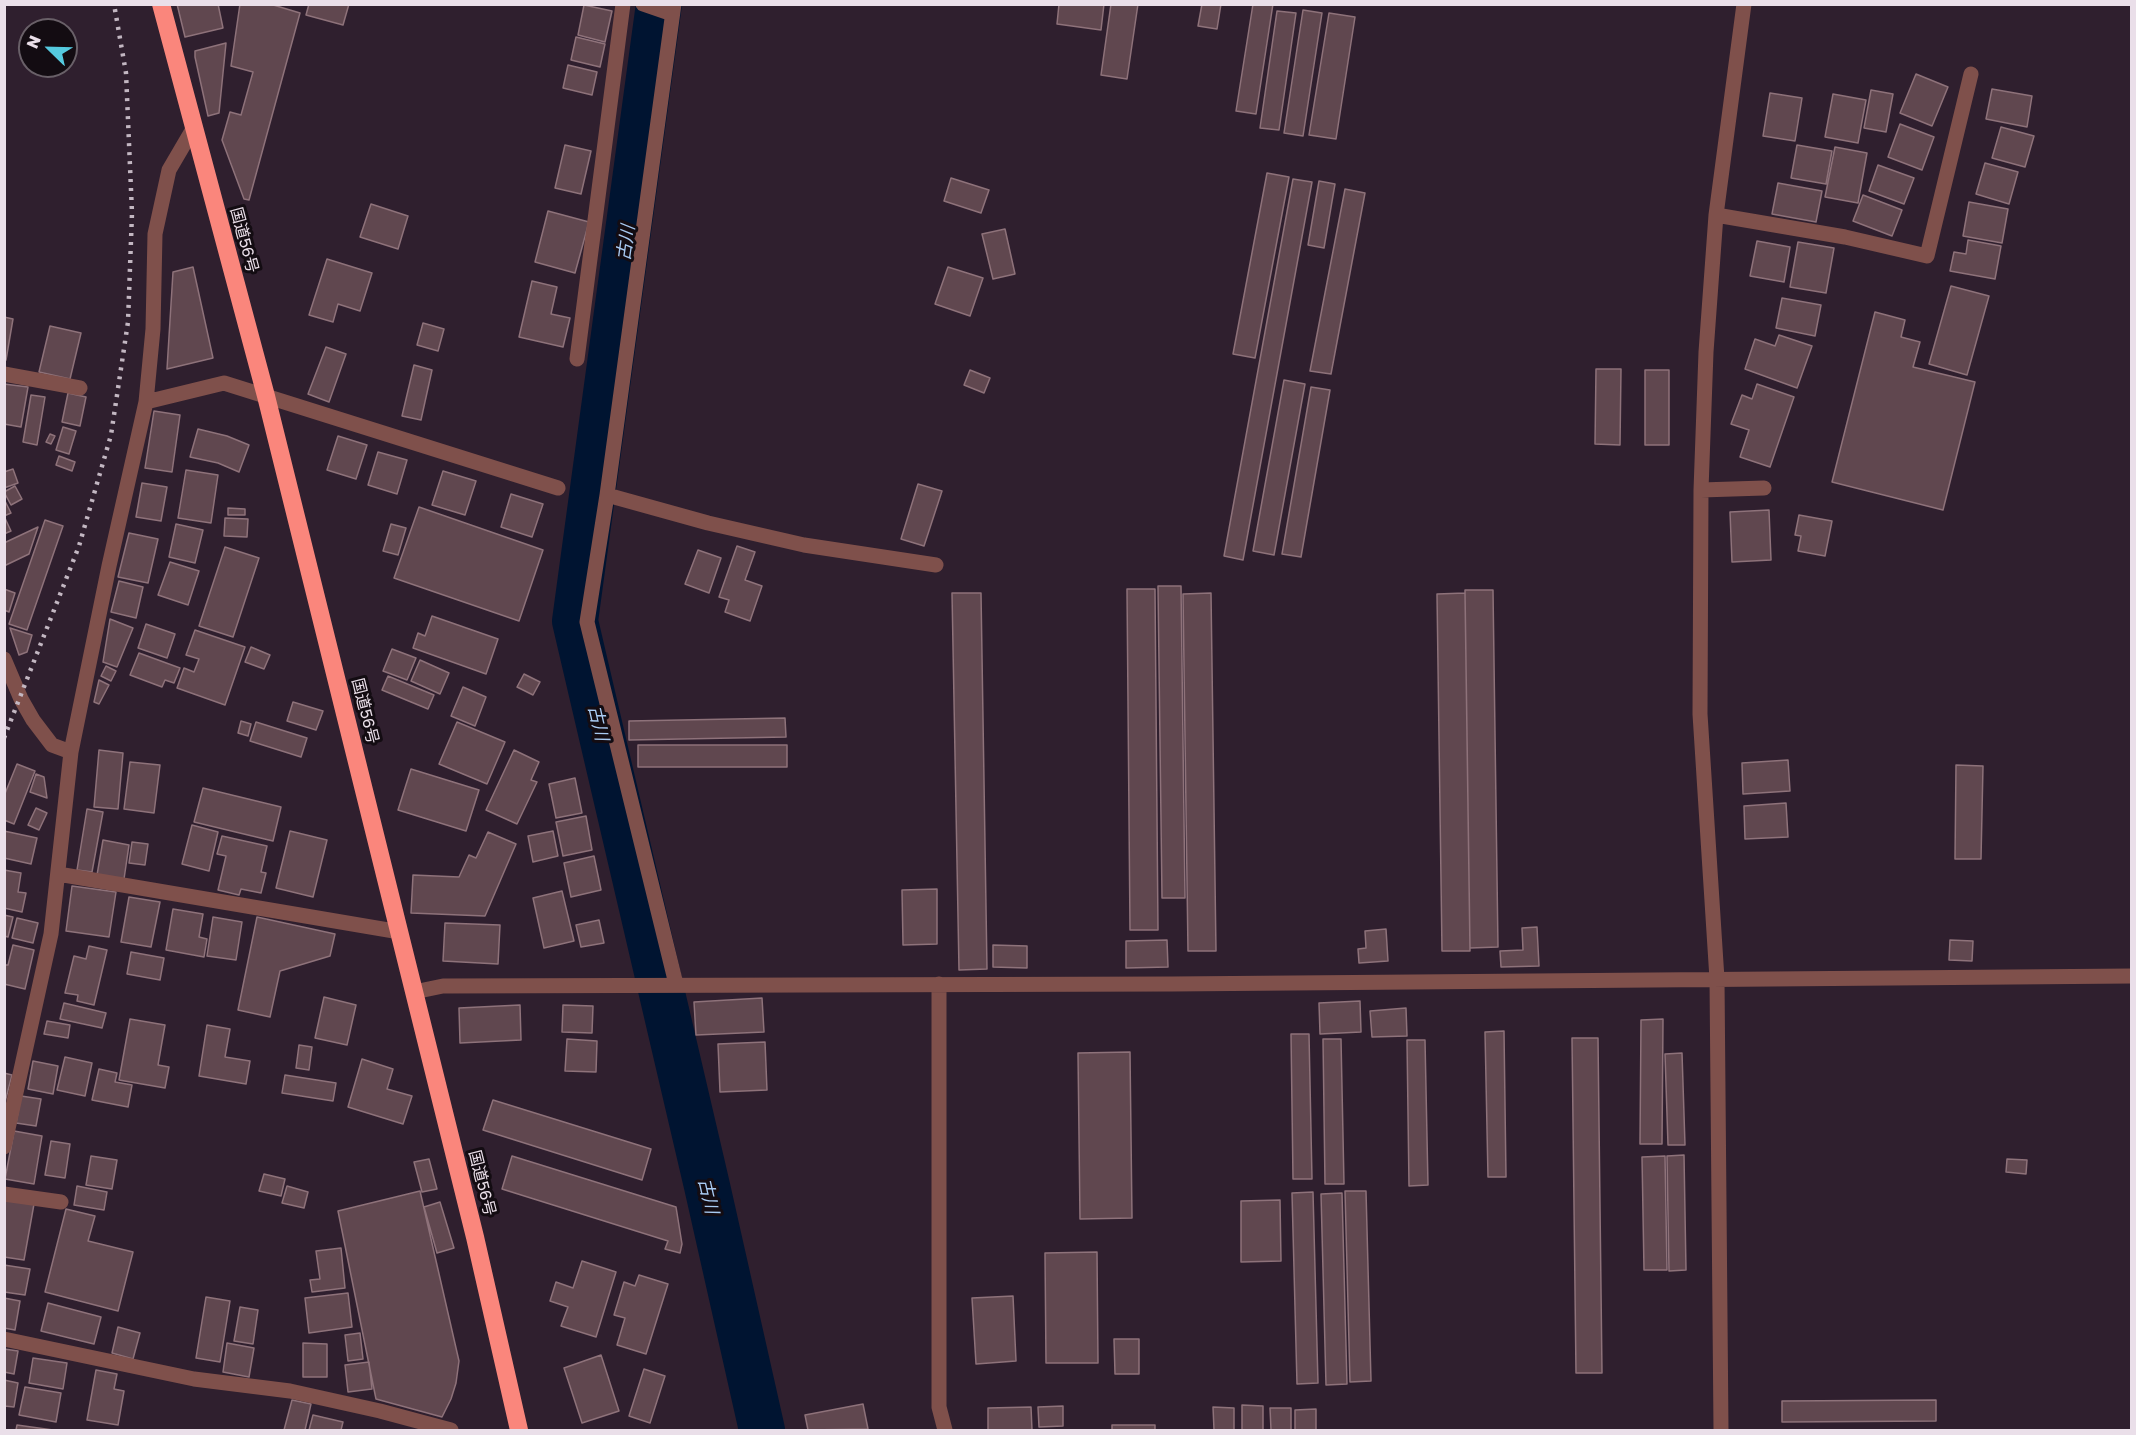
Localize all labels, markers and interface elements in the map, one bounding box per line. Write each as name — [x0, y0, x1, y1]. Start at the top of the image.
north arrow — [18, 18, 78, 78]
text: N — [22, 32, 45, 51]
street label: 国道56号 — [226, 205, 262, 275]
water label: 古川 — [613, 224, 639, 262]
street label: 国道56号 — [348, 676, 382, 746]
water label: 古川 — [583, 703, 613, 743]
street label: 国道56号 — [465, 1148, 499, 1218]
water label: 古川 — [693, 1176, 723, 1216]

